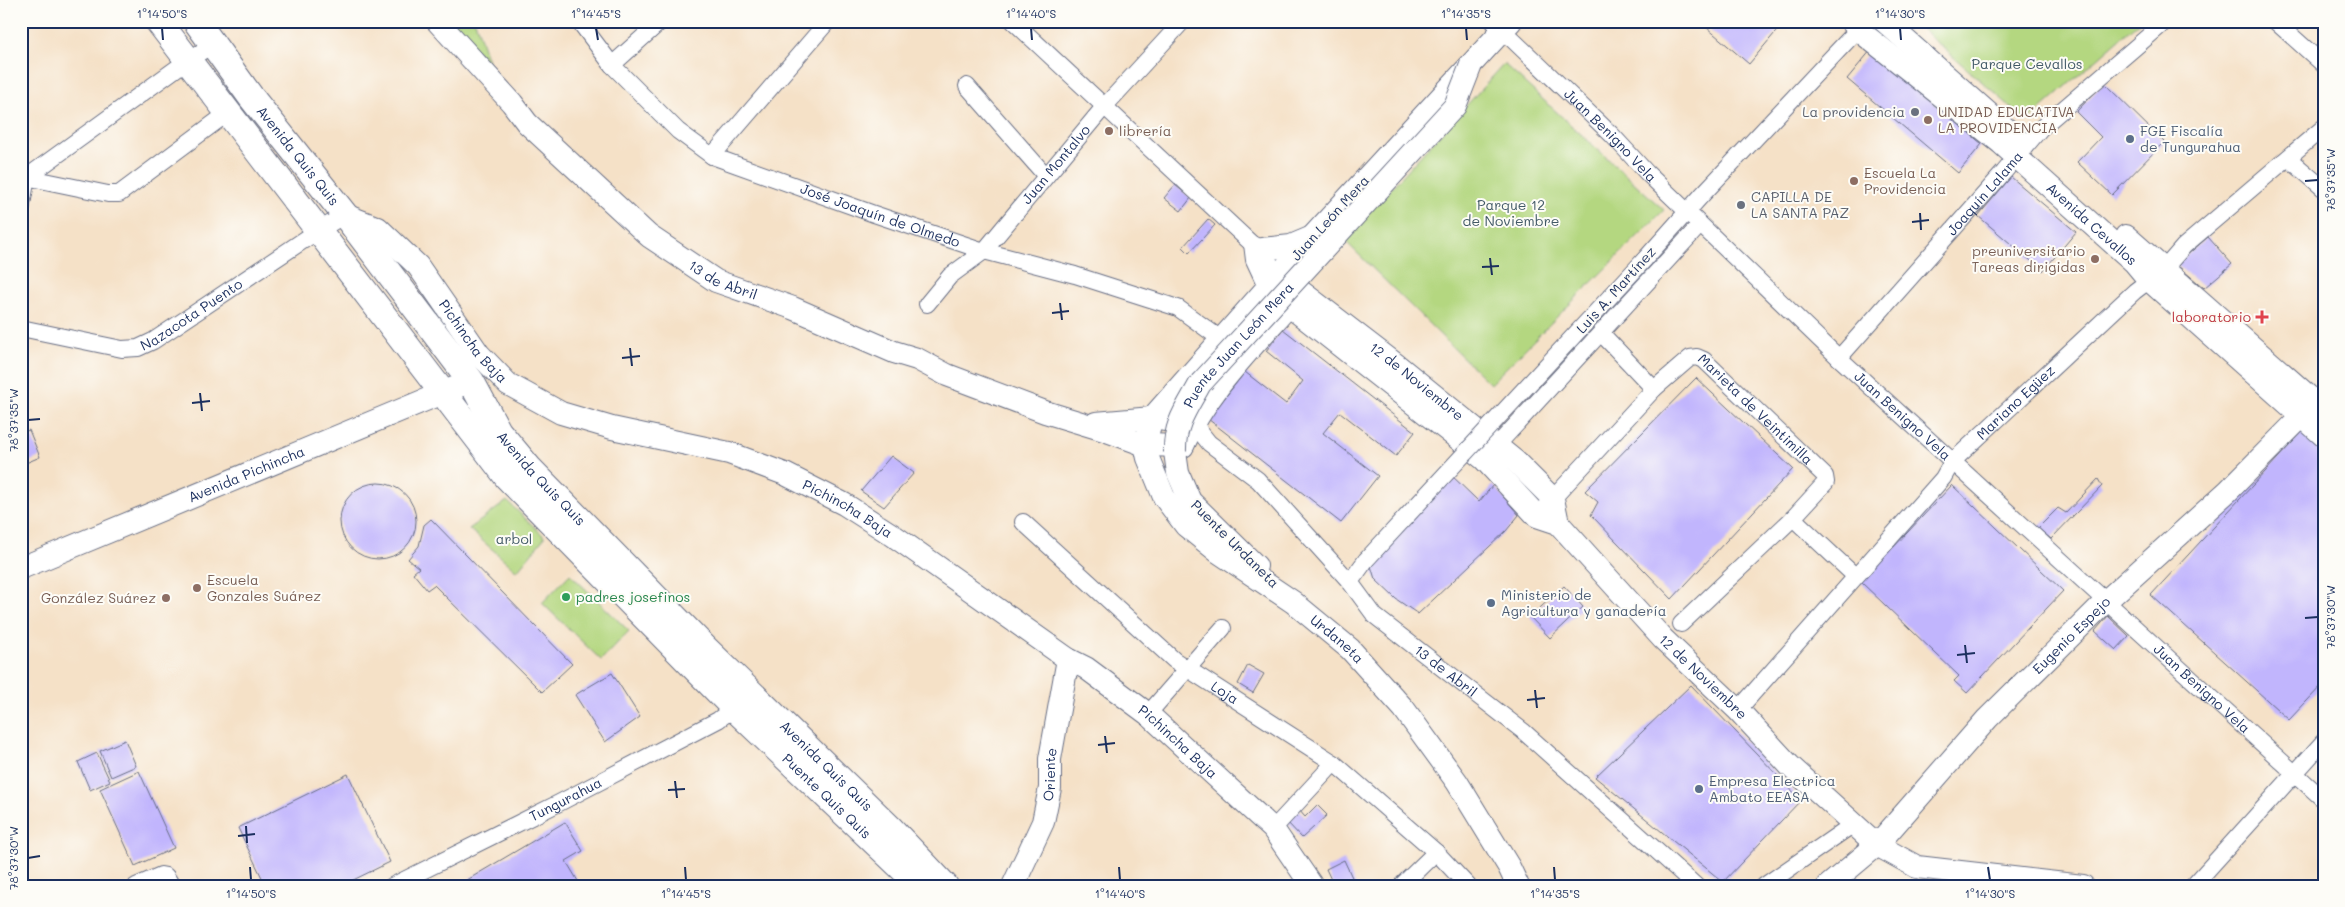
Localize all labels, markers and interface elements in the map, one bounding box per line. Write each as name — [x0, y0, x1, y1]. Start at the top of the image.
text: 1°14'50"S — [137, 5, 187, 21]
text: 1°14'45"S — [571, 5, 621, 21]
text: 1°14'40"S — [1006, 5, 1056, 21]
text: 1°14'35"S — [1441, 5, 1491, 21]
text: 1°14'30"S — [1875, 5, 1925, 21]
park label: Parque Cevallos — [1971, 54, 2083, 73]
street label: Juan Benigno Vela — [1560, 84, 1661, 186]
street label: Avenida Quis Quis — [253, 102, 344, 209]
place label: La providencia — [1802, 102, 1905, 121]
place label: UNIDAD EDUCATIVA LA PROVIDENCIA — [1938, 102, 2074, 137]
marker: La providencia — [1909, 106, 1921, 118]
marker: UNIDAD EDUCATIVA LA PROVIDENCIA — [1922, 114, 1934, 126]
street label: Juan Montalvo — [1017, 121, 1094, 208]
place label: librería — [1119, 121, 1172, 140]
place label: FGE Fiscalía de Tungurahua — [2140, 121, 2241, 156]
marker: librería — [1103, 125, 1115, 137]
marker: FGE Fiscalía de Tungurahua — [2124, 133, 2136, 145]
street label: Joaquín Lalama — [1942, 147, 2027, 239]
text: 78°37'35"W — [2322, 148, 2338, 212]
place label: Escuela La Providencia — [1864, 163, 1946, 198]
street label: Juan León Mera — [1286, 171, 1373, 264]
marker: Escuela La Providencia — [1848, 175, 1860, 187]
street label: José Joaquín de Olmedo — [798, 178, 963, 251]
street label: Avenida Cevallos — [2043, 178, 2141, 269]
place label: CAPILLA DE LA SANTA PAZ — [1751, 187, 1849, 222]
park label: Parque 12 de Noviembre — [1463, 195, 1559, 230]
marker: CAPILLA DE LA SANTA PAZ — [1735, 199, 1747, 211]
place label: preuniversitario Tareas dirigidas — [1972, 241, 2085, 276]
street label: Luis A. Martínez — [1572, 242, 1660, 337]
marker: preuniversitario Tareas dirigidas — [2089, 253, 2101, 265]
street label: 13 de Abril — [685, 255, 760, 304]
street label: Nazacota Puento — [137, 274, 246, 355]
street label: Puente Juan León Mera — [1179, 278, 1298, 411]
street label: Pichincha Baja — [435, 295, 512, 387]
place label: laboratorio — [2172, 307, 2251, 326]
marker: laboratorio — [2255, 310, 2269, 324]
street label: 12 de Noviembre — [1366, 338, 1468, 425]
street label: Marieta de Veintimilla — [1694, 349, 1817, 469]
street label: Mariano Egüez — [1972, 361, 2059, 444]
street label: Juan Benigno Vela — [1850, 367, 1955, 464]
text: 78°37'35"W — [5, 388, 21, 452]
street label: Avenida Quis Quis — [493, 427, 590, 529]
street label: Avenida Pichincha — [185, 441, 307, 507]
street label: Pichincha Baja — [800, 475, 897, 542]
street label: Puente Urdaneta — [1187, 495, 1284, 592]
park label: arbol — [496, 529, 532, 548]
place label: Escuela Gonzales Suárez — [207, 570, 321, 605]
marker: Escuela Gonzales Suárez — [191, 582, 203, 594]
place label: Ministerio de Agricultura y ganadería — [1501, 585, 1666, 620]
text: 78°37'30"W — [2322, 585, 2338, 649]
place label: padres josefinos — [576, 587, 690, 606]
place label: González Suárez — [41, 588, 156, 607]
marker: padres josefinos — [560, 591, 572, 603]
marker: González Suárez — [160, 592, 172, 604]
street label: Eugenio Espejo — [2028, 592, 2114, 678]
marker: Ministerio de Agricultura y ganadería — [1485, 597, 1497, 609]
street label: Urdaneta — [1306, 610, 1368, 667]
street label: 12 de Noviembre — [1655, 630, 1752, 723]
street label: Juan Benigno Vela — [2150, 639, 2255, 737]
street label: 13 de Abril — [1411, 640, 1481, 701]
street label: Loja — [1208, 676, 1242, 708]
street label: Pichincha Baja — [1135, 700, 1222, 782]
street label: Avenida Quis Quis — [776, 716, 877, 815]
street label: Oriente — [1038, 746, 1061, 803]
street label: Puente Quis Quis — [778, 749, 876, 843]
place label: Empresa Electrica Ambato EEASA — [1709, 771, 1835, 806]
street label: Tungurahua — [526, 772, 605, 825]
marker: Empresa Electrica Ambato EEASA — [1693, 783, 1705, 795]
text: 78°37'30"W — [5, 826, 21, 890]
text: 1°14'50"S — [226, 885, 276, 901]
text: 1°14'45"S — [661, 885, 711, 901]
text: 1°14'40"S — [1095, 885, 1145, 901]
text: 1°14'35"S — [1530, 885, 1580, 901]
text: 1°14'30"S — [1965, 885, 2015, 901]

